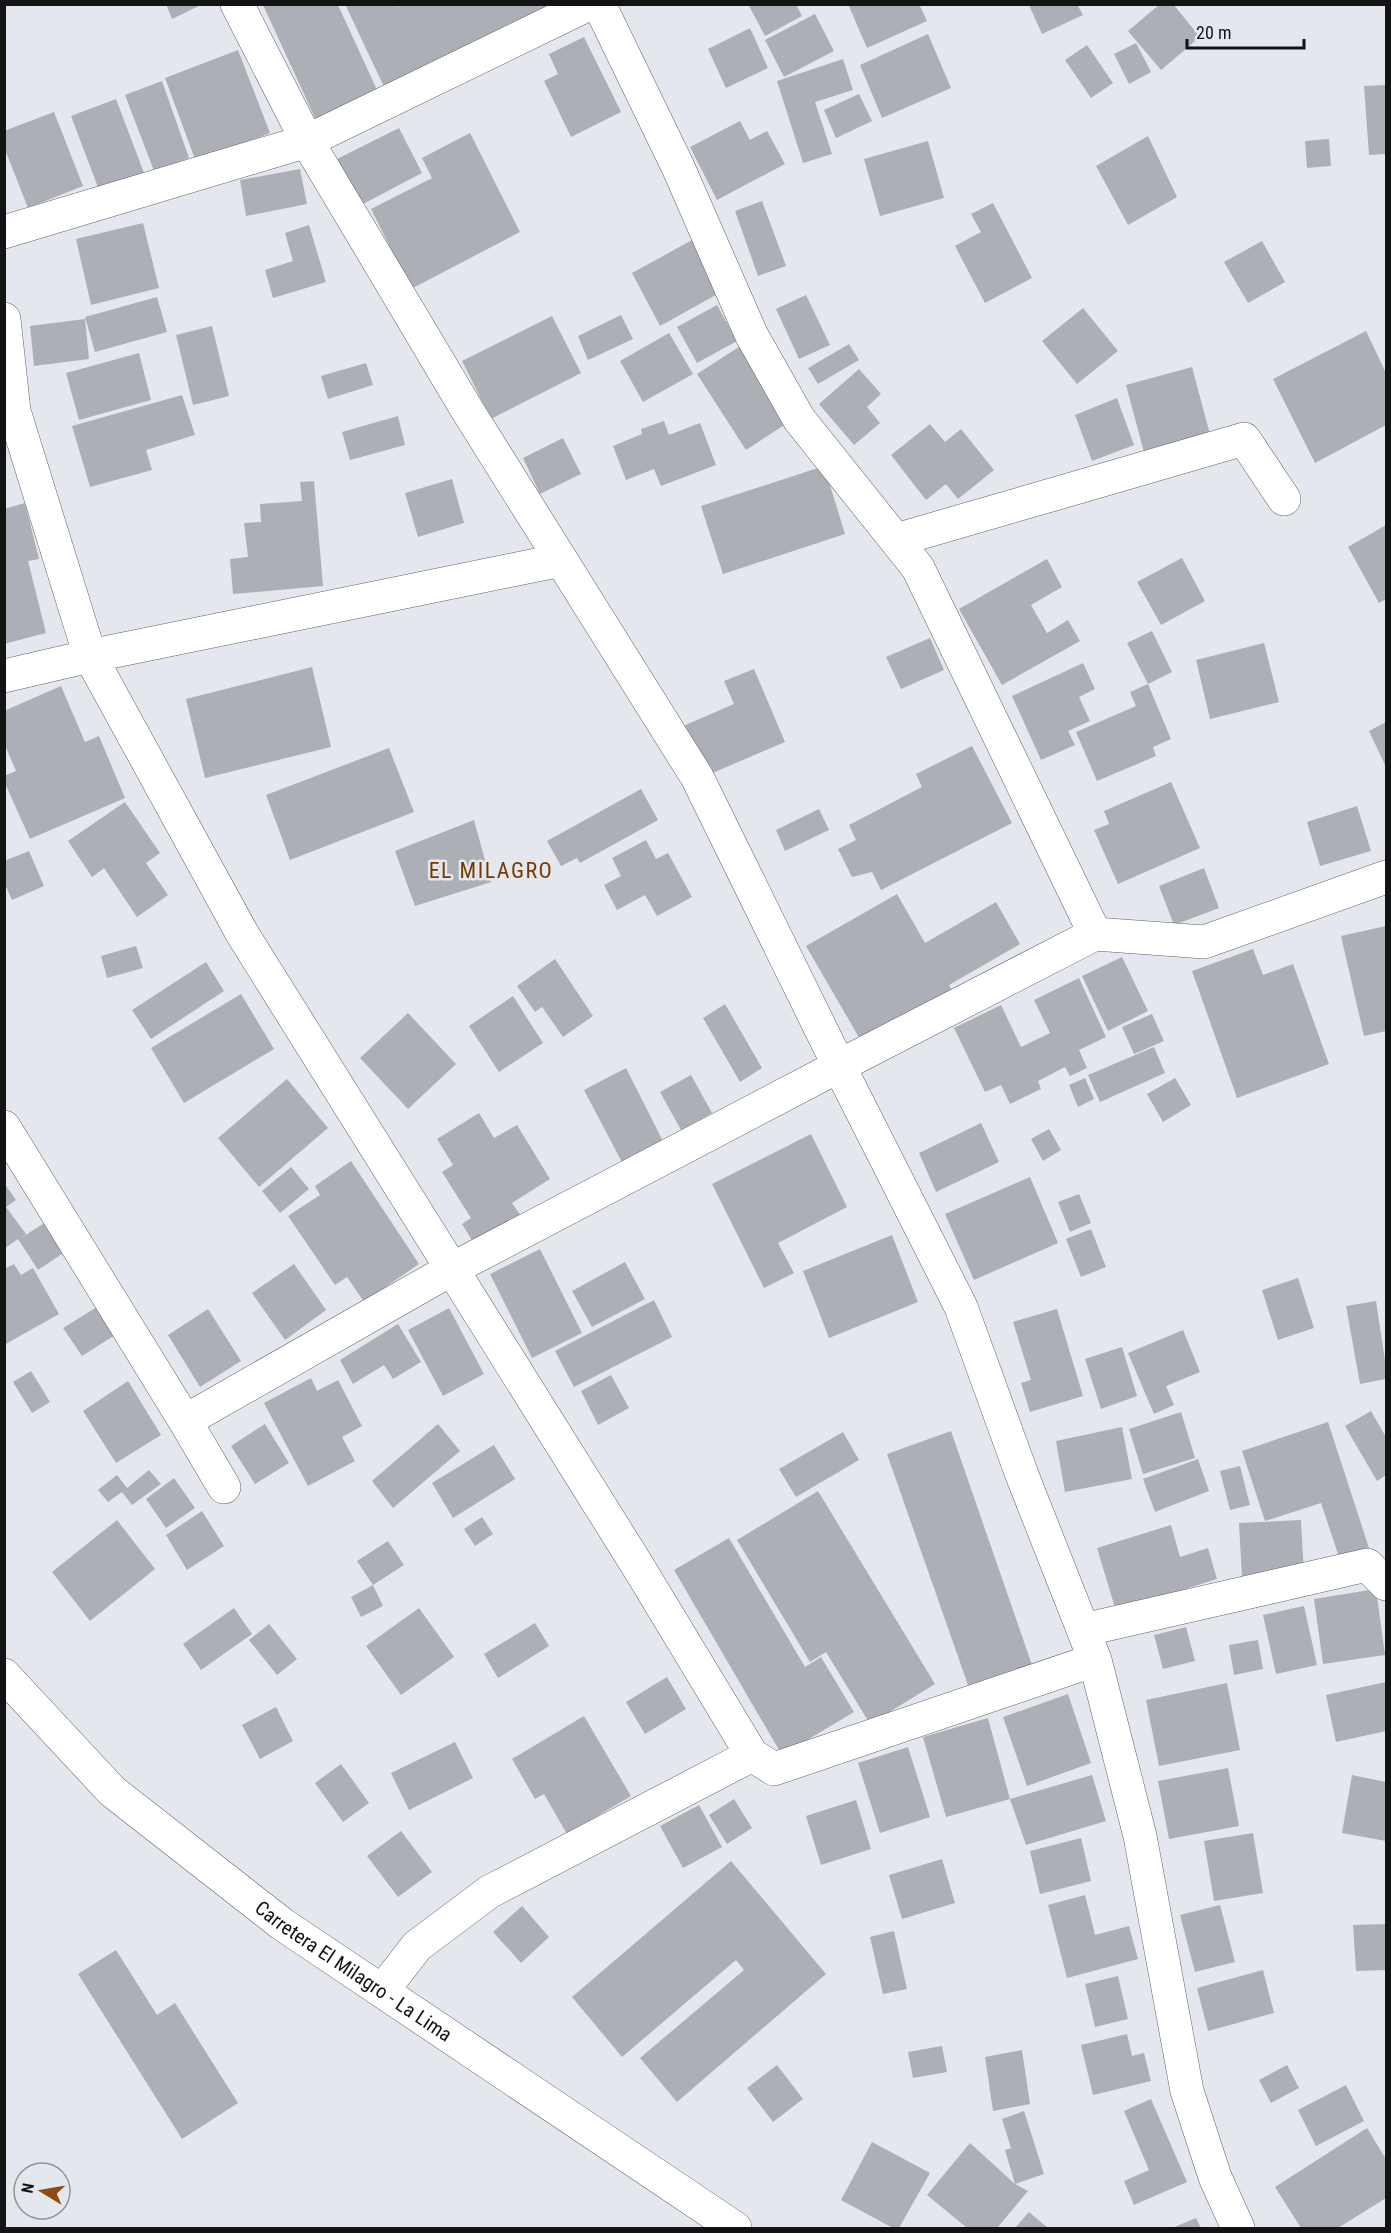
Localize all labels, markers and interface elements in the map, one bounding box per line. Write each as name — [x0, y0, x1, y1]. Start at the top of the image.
scale bar — [1187, 12, 1304, 50]
text: 20 m — [1196, 22, 1231, 43]
district label: EL MILAGRO — [429, 858, 553, 883]
street label: Carretera El Milagro - La Lima — [250, 1896, 457, 2047]
north arrow — [12, 2161, 72, 2221]
text: N — [18, 2182, 38, 2195]

